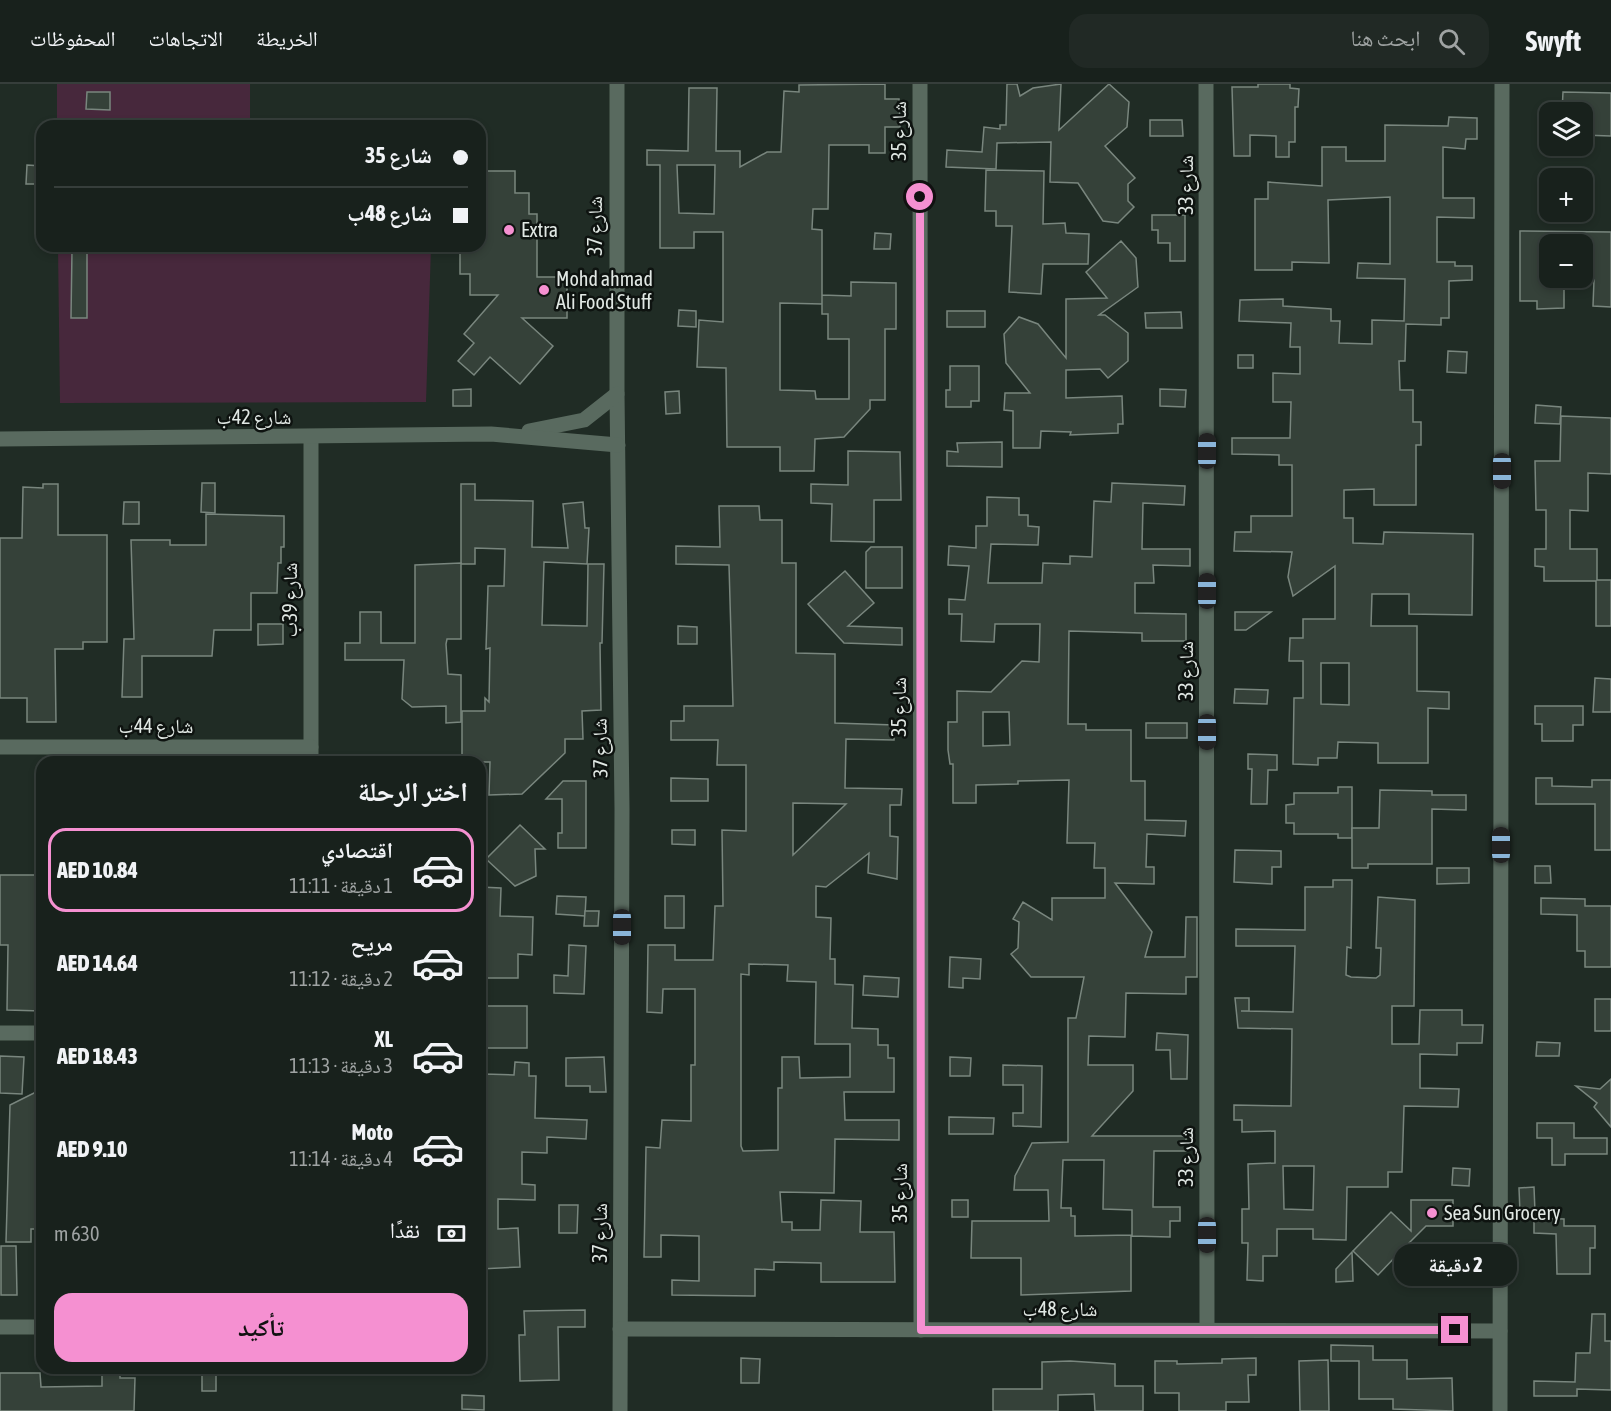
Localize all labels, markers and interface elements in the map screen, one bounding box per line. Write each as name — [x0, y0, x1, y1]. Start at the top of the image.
search box — [1069, 14, 1489, 68]
text: ابحث هنا — [1350, 25, 1420, 51]
icon: search — [1435, 25, 1468, 58]
text: Swyft — [1525, 25, 1581, 57]
text: المحفوظات — [30, 26, 115, 50]
text: الاتجاهات — [148, 26, 223, 50]
text: الخريطة — [256, 26, 318, 50]
street label: شارع 35 — [887, 101, 912, 161]
map controls — [1539, 102, 1593, 288]
button: layers — [1539, 102, 1593, 156]
text: شارع 35 — [365, 142, 432, 168]
street label: شارع 33 — [1174, 155, 1199, 215]
button: + — [1539, 168, 1593, 222]
route start — [906, 183, 933, 210]
street label: شارع 37 — [583, 196, 608, 256]
text: شارع 48ب — [347, 200, 432, 226]
place label: Extra — [521, 218, 558, 241]
marker: Extra — [502, 223, 516, 237]
button: − — [1539, 234, 1593, 288]
place label: Mohd ahmad Ali Food Stuff — [556, 267, 653, 313]
marker: Mohd ahmad Ali Food Stuff — [537, 283, 551, 297]
street label: شارع 42ب — [216, 405, 292, 430]
car — [1198, 433, 1216, 469]
car — [1493, 453, 1511, 489]
street label: شارع 39ب — [278, 562, 303, 638]
car — [1198, 573, 1216, 609]
street label: شارع 33 — [1174, 641, 1199, 701]
street label: شارع 35 — [887, 677, 912, 737]
street label: شارع 44ب — [118, 714, 194, 739]
car — [1198, 714, 1216, 750]
street label: شارع 37 — [587, 718, 614, 778]
text: اختر الرحلة — [358, 776, 468, 807]
car — [1492, 827, 1510, 863]
text: اقتصادي — [321, 837, 393, 863]
icon: car — [411, 843, 465, 897]
text: AED 10.84 — [57, 857, 138, 883]
text: 1 دقيقة · 11:11 — [289, 874, 393, 897]
car — [613, 909, 631, 945]
text: مريح — [350, 930, 393, 956]
icon: car — [411, 936, 465, 990]
text: AED 14.64 — [57, 950, 138, 976]
text: 2 دقيقة · 11:12 — [289, 967, 393, 990]
text: XL — [375, 1026, 393, 1052]
icon: car — [411, 1029, 465, 1083]
text: AED 18.43 — [57, 1043, 138, 1069]
text: 3 دقيقة · 11:13 — [289, 1054, 393, 1077]
text: Moto — [351, 1119, 393, 1145]
icon: car — [411, 1122, 465, 1176]
street label: شارع 33 — [1174, 1127, 1199, 1187]
text: AED 9.10 — [57, 1136, 127, 1162]
text: 4 دقيقة · 11:14 — [289, 1147, 393, 1170]
street label: شارع 35 — [888, 1163, 913, 1223]
place label: Sea Sun Grocery — [1444, 1201, 1561, 1224]
street label: شارع 37 — [588, 1203, 613, 1263]
marker: Sea Sun Grocery — [1425, 1206, 1439, 1220]
text: نقدًا — [390, 1217, 420, 1243]
icon: cash — [435, 1217, 468, 1250]
car — [1198, 1217, 1216, 1253]
text: 630 m — [54, 1222, 99, 1245]
callout: 2 دقيقة — [1394, 1243, 1516, 1285]
text: 2 دقيقة — [1428, 1253, 1483, 1276]
button: تأكيد — [54, 1293, 468, 1362]
street label: شارع 48ب — [1022, 1297, 1098, 1322]
route end — [1441, 1316, 1468, 1343]

